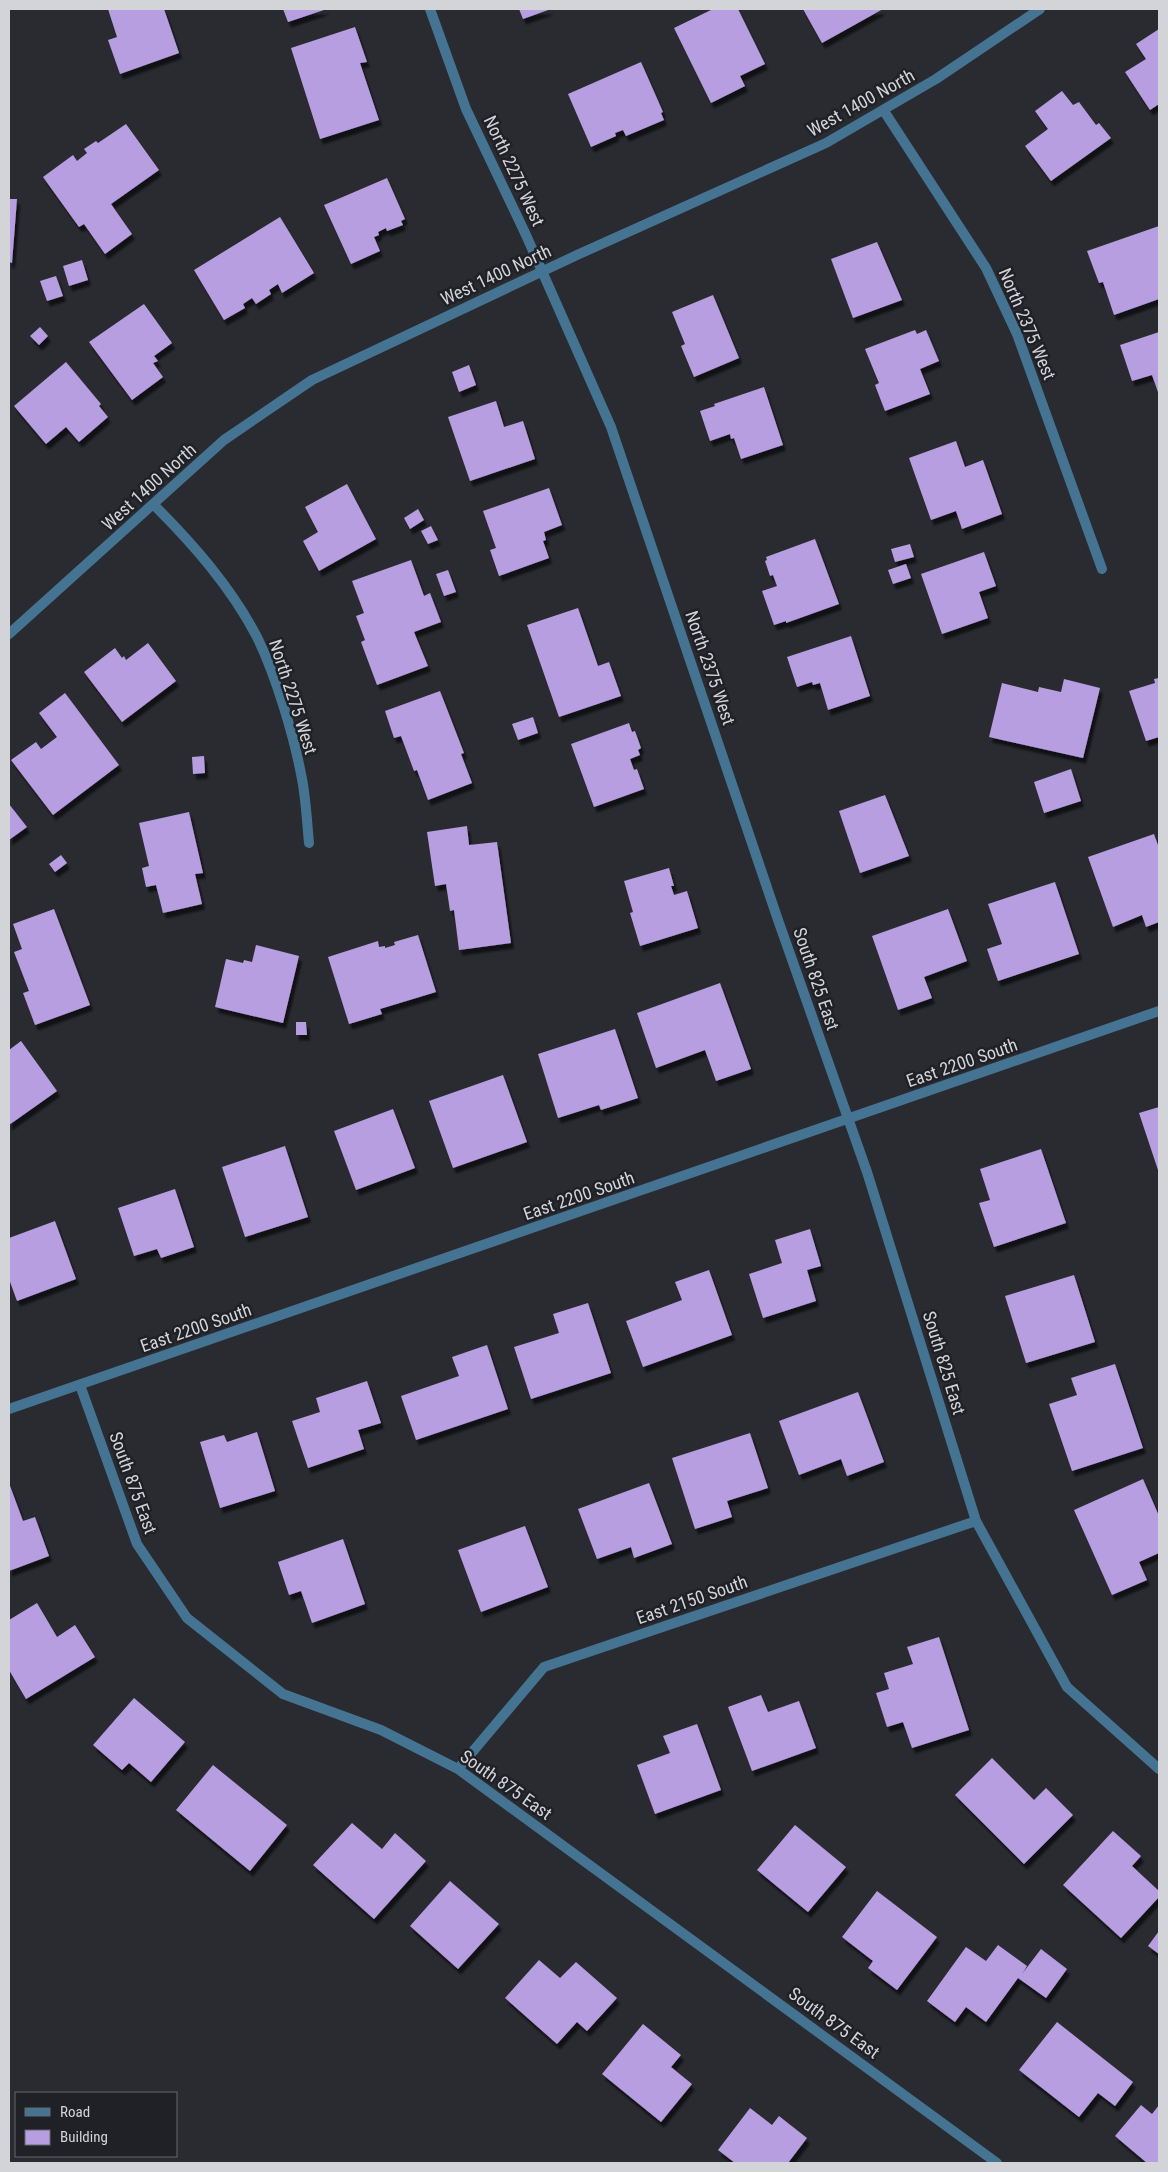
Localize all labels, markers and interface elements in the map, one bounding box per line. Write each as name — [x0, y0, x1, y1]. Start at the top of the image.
street label: West 1400 North — [803, 64, 918, 141]
street label: North 2275 West — [480, 112, 549, 229]
street label: West 1400 North — [437, 240, 554, 309]
street label: North 2375 West — [994, 265, 1060, 383]
street label: West 1400 North — [97, 439, 200, 534]
street label: North 2375 West — [681, 608, 740, 728]
street label: North 2275 West — [265, 637, 322, 757]
street label: South 825 East — [789, 925, 844, 1033]
street label: East 2200 South — [904, 1034, 1020, 1091]
street label: East 2200 South — [521, 1167, 637, 1224]
street label: East 2200 South — [138, 1299, 254, 1356]
street label: South 825 East — [919, 1309, 970, 1417]
street label: South 875 East — [105, 1429, 162, 1537]
street label: East 2150 South — [634, 1571, 750, 1628]
street label: South 875 East — [456, 1745, 556, 1824]
street label: South 875 East — [785, 1983, 884, 2063]
legend — [15, 2092, 178, 2157]
text: Road — [60, 2103, 90, 2121]
text: Building — [60, 2128, 108, 2146]

